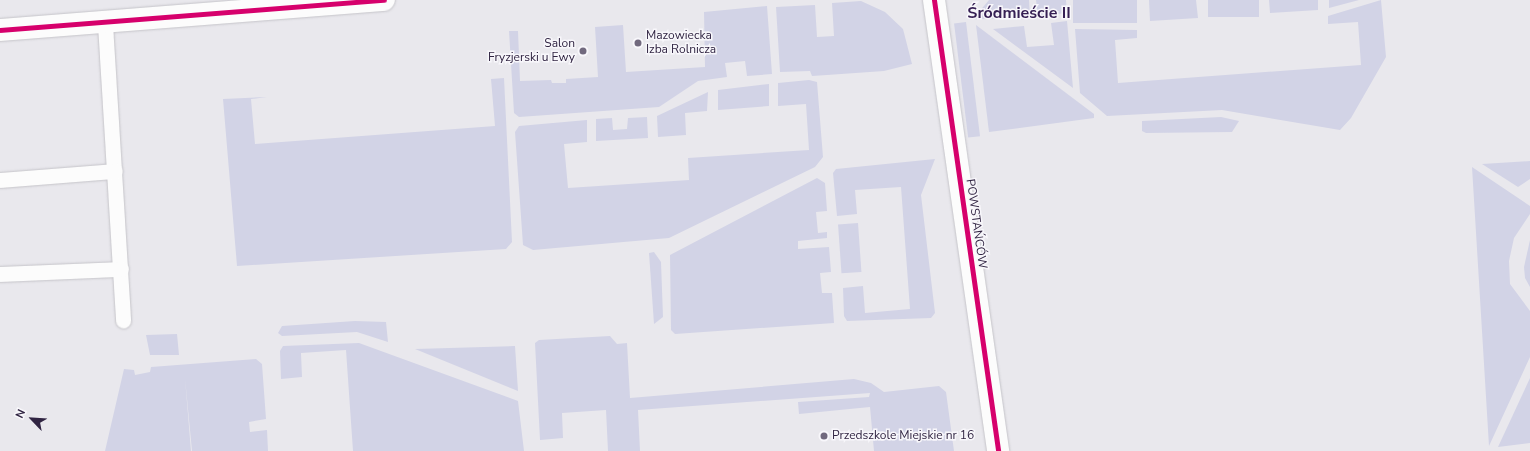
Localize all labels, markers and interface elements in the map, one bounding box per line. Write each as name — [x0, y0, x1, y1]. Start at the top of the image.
district label: Śródmieście II — [967, 3, 1071, 23]
place label: Mazowiecka Izba Rolnicza — [646, 29, 716, 57]
place label: Salon Fryzjerski u Ewy — [488, 37, 575, 65]
marker: Mazowiecka Izba Rolnicza — [633, 38, 643, 48]
marker: Salon Fryzjerski u Ewy — [578, 46, 588, 56]
street label: POWSTAŃCÓW — [963, 178, 989, 270]
north arrow — [12, 399, 52, 439]
text: N — [12, 407, 29, 421]
place label: Przedszkole Miejskie nr 16 — [832, 429, 974, 443]
marker: Przedszkole Miejskie nr 16 — [819, 431, 829, 441]

